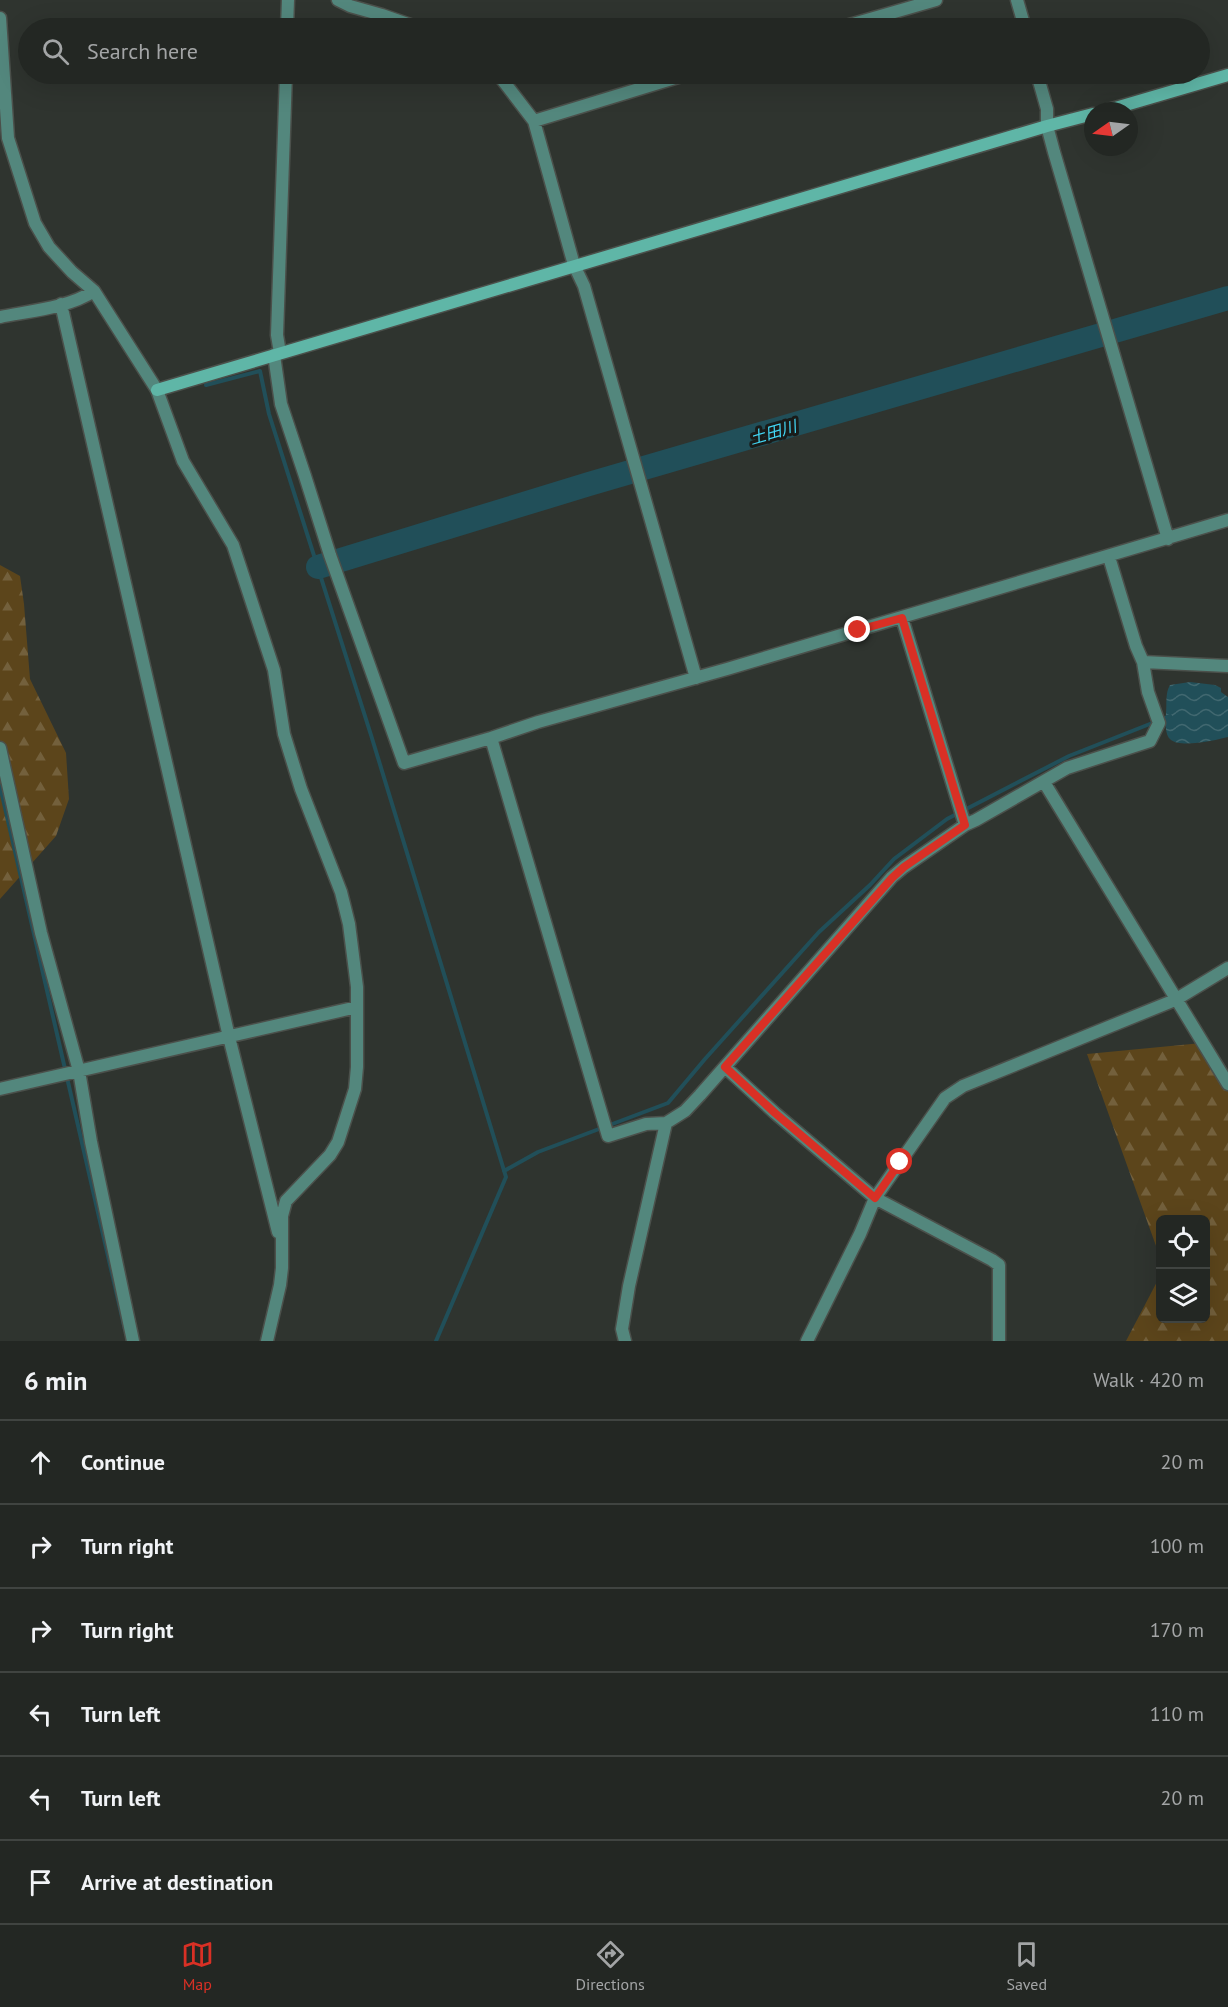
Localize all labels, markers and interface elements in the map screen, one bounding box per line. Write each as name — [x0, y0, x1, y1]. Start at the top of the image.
search box — [18, 18, 1210, 84]
icon: search — [39, 35, 72, 68]
text: Search here — [87, 37, 198, 65]
north arrow — [1084, 102, 1138, 156]
water label: 土田川 — [747, 415, 801, 448]
route end — [844, 616, 870, 642]
route start — [886, 1148, 912, 1174]
map controls — [1156, 1215, 1210, 1323]
button: locate — [1156, 1215, 1210, 1269]
button: layers — [1156, 1269, 1210, 1323]
text: 6 min — [24, 1364, 87, 1397]
text: Walk · 420 m — [1093, 1367, 1204, 1393]
icon: ahead — [24, 1446, 57, 1479]
text: Continue — [81, 1448, 165, 1476]
text: 20 m — [1161, 1449, 1204, 1475]
icon: right — [24, 1530, 57, 1563]
text: Turn right — [81, 1532, 173, 1560]
text: 100 m — [1150, 1533, 1204, 1559]
icon: right — [24, 1614, 57, 1647]
text: Turn right — [81, 1616, 173, 1644]
text: 170 m — [1150, 1617, 1204, 1643]
icon: left — [24, 1698, 57, 1731]
text: Turn left — [81, 1700, 161, 1728]
text: 110 m — [1150, 1701, 1204, 1727]
icon: left — [24, 1782, 57, 1815]
text: Turn left — [81, 1784, 161, 1812]
text: 20 m — [1161, 1785, 1204, 1811]
icon: arrive — [24, 1866, 57, 1899]
text: Arrive at destination — [81, 1868, 273, 1896]
tab: Map — [181, 1938, 214, 1994]
tab: Directions — [576, 1938, 645, 1994]
tab: Saved — [1006, 1938, 1047, 1994]

